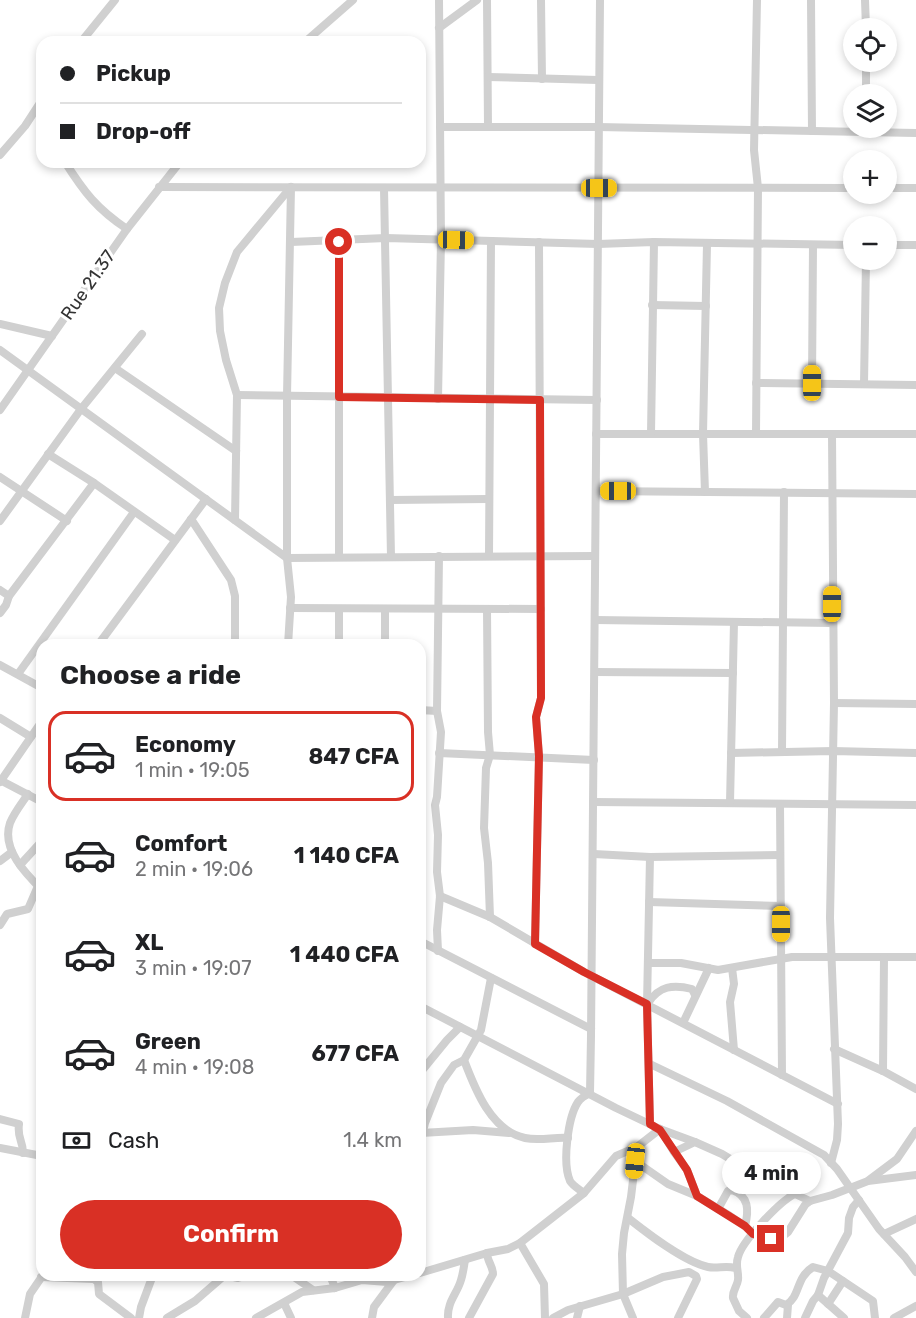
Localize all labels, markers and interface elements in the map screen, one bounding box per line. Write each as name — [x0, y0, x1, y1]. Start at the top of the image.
map controls — [843, 18, 897, 270]
button: locate — [843, 18, 897, 72]
text: Pickup — [96, 60, 171, 87]
button: layers — [843, 84, 897, 138]
text: Drop-off — [96, 118, 191, 145]
button: + — [843, 150, 897, 204]
car — [581, 179, 617, 197]
button: − — [843, 216, 897, 270]
route start — [325, 228, 352, 255]
car — [438, 231, 474, 249]
street label: Rue 21.37 — [56, 246, 120, 324]
car — [803, 365, 821, 401]
car — [600, 482, 636, 500]
car — [823, 586, 841, 622]
text: Choose a ride — [60, 659, 241, 691]
icon: car — [63, 729, 117, 783]
text: Economy — [135, 731, 236, 758]
text: 847 CFA — [308, 743, 399, 770]
text: 1 min · 19:05 — [135, 758, 250, 782]
icon: car — [63, 828, 117, 882]
text: Comfort — [135, 830, 227, 857]
text: 1 140 CFA — [294, 842, 399, 869]
text: 2 min · 19:06 — [135, 857, 253, 881]
car — [772, 906, 790, 942]
icon: car — [63, 927, 117, 981]
text: XL — [135, 929, 163, 956]
text: 1 440 CFA — [290, 941, 399, 968]
text: 3 min · 19:07 — [135, 956, 252, 980]
icon: car — [63, 1026, 117, 1080]
text: Green — [135, 1028, 201, 1055]
text: 677 CFA — [312, 1040, 399, 1067]
text: 4 min · 19:08 — [135, 1055, 254, 1079]
icon: cash — [60, 1124, 93, 1157]
text: Cash — [108, 1127, 159, 1154]
text: 1.4 km — [343, 1128, 402, 1152]
car — [624, 1142, 646, 1180]
callout: 4 min — [722, 1152, 820, 1194]
text: 4 min — [744, 1161, 799, 1185]
button: Confirm — [60, 1200, 402, 1269]
route end — [757, 1225, 784, 1252]

